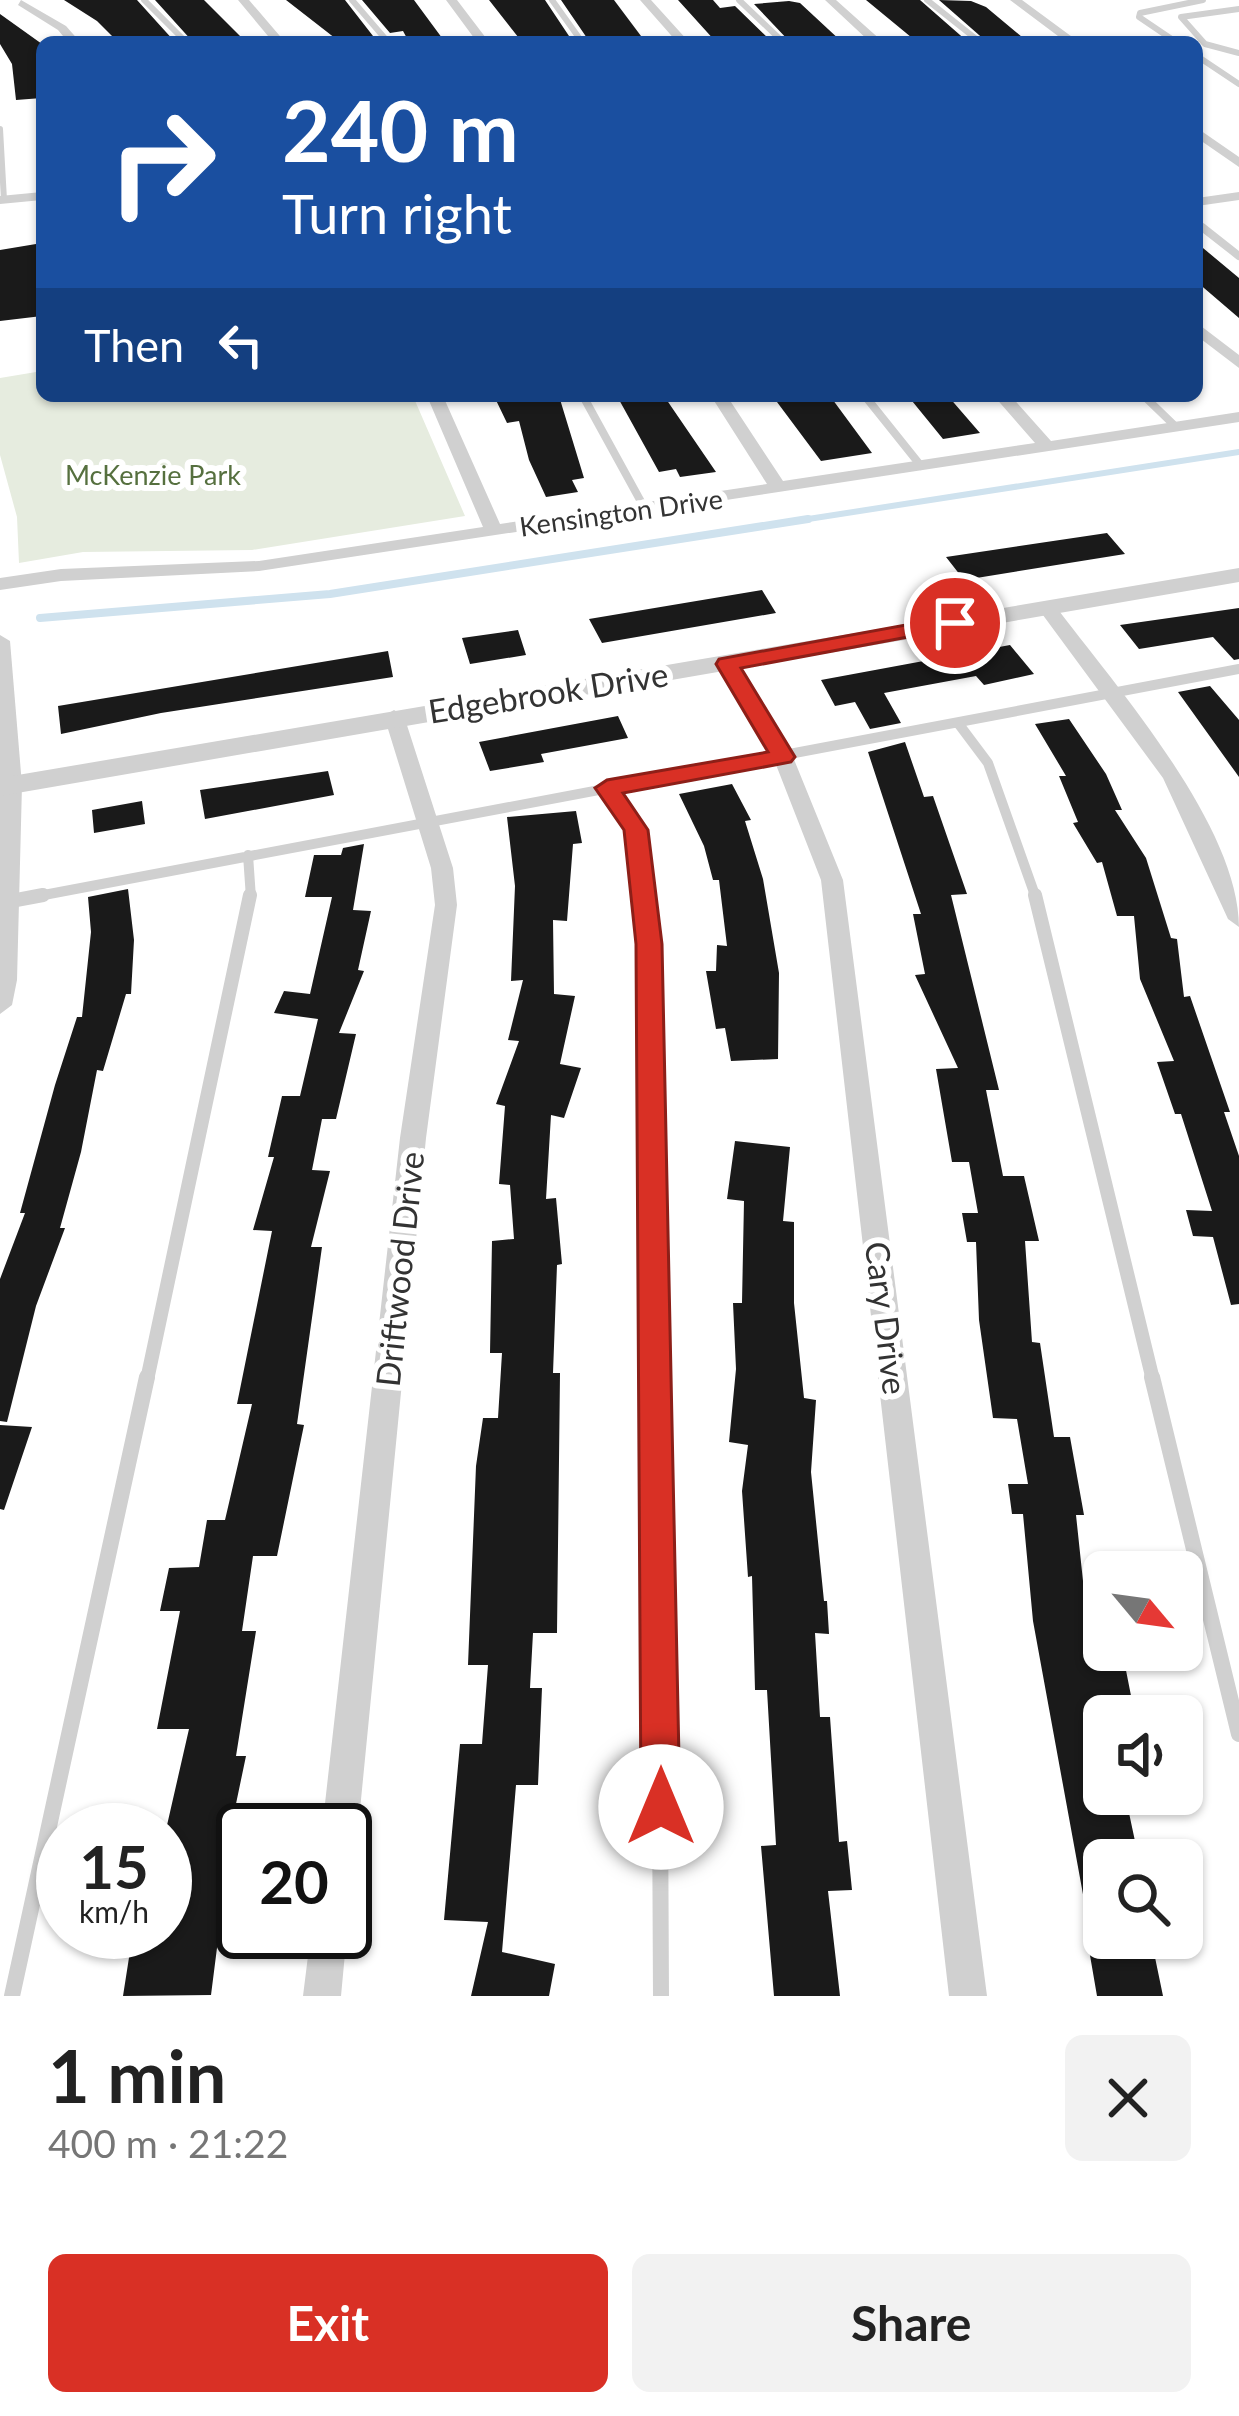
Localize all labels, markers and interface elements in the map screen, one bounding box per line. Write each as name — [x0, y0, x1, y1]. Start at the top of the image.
text: 240 m — [282, 79, 519, 180]
icon: right — [84, 84, 240, 240]
text: Turn right — [282, 181, 512, 246]
icon: left — [208, 312, 274, 378]
text: Then — [84, 318, 184, 372]
park label: McKenzie Park — [65, 458, 241, 491]
street label: Kensington Drive — [517, 481, 725, 543]
pin — [904, 572, 1006, 674]
icon: arrive — [922, 590, 988, 656]
street label: Edgebrook Drive — [425, 653, 671, 731]
street label: Driftwood Drive — [367, 1150, 431, 1388]
street label: Cary Drive — [858, 1239, 916, 1397]
north arrow — [1083, 1551, 1203, 1671]
map controls — [1083, 1551, 1203, 1959]
button: sound — [1083, 1695, 1203, 1815]
position arrow — [598, 1744, 724, 1870]
speed limit sign: 20 — [216, 1803, 372, 1959]
text: 15 — [79, 1830, 149, 1902]
button: search — [1083, 1839, 1203, 1959]
text: km/h — [79, 1893, 149, 1929]
text: 1 min — [48, 2032, 226, 2118]
button: close — [1065, 2035, 1191, 2161]
text: 400 m · 21:22 — [48, 2120, 288, 2166]
button: Exit — [48, 2254, 608, 2392]
button: Share — [632, 2254, 1191, 2392]

